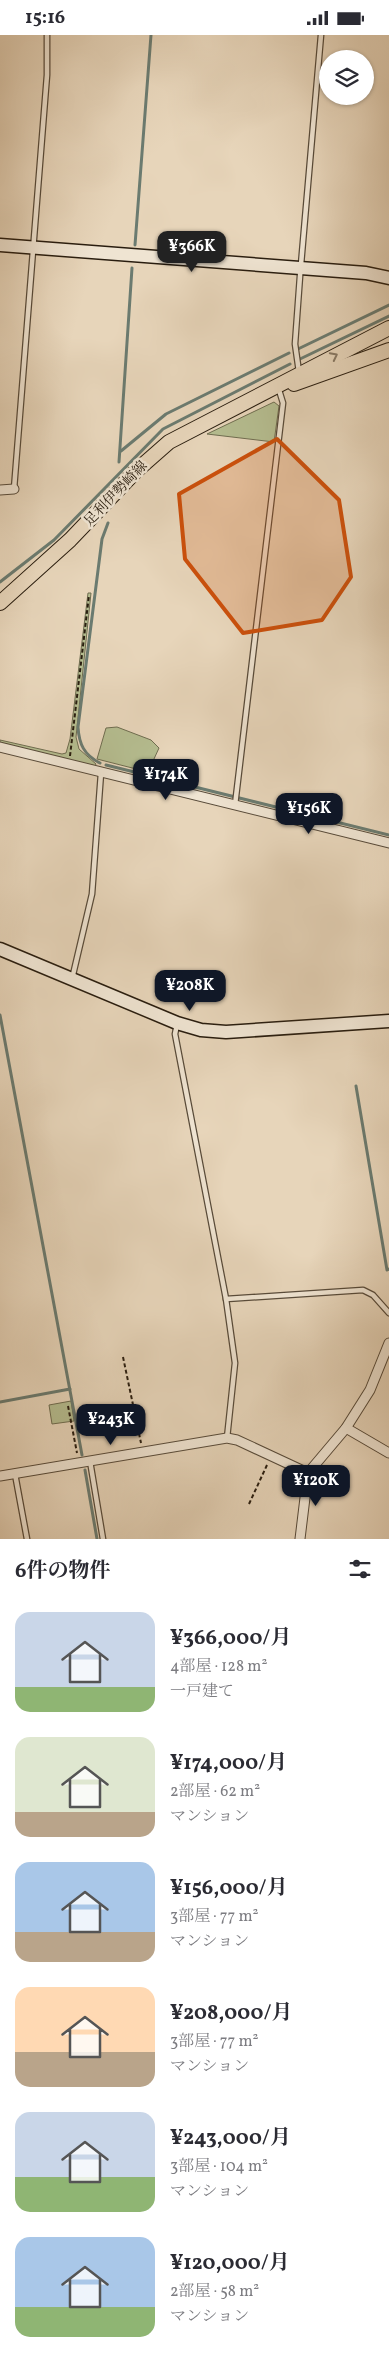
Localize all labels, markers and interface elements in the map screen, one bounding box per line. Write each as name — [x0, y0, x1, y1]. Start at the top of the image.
text: 15:16 — [25, 5, 65, 31]
map controls — [319, 50, 374, 105]
button: layers — [319, 50, 374, 105]
pin: ¥366K — [157, 231, 227, 273]
text: ¥366K — [168, 236, 216, 258]
one-way arrow — [328, 352, 337, 362]
street label: 足利伊勢崎線 — [80, 457, 152, 531]
pin: ¥174K — [131, 759, 201, 801]
text: ¥174K — [144, 764, 188, 786]
pin: ¥156K — [274, 793, 344, 835]
text: ¥156K — [287, 798, 331, 820]
pin: ¥208K — [155, 969, 225, 1012]
text: ¥208K — [166, 975, 214, 997]
pin: ¥243K — [76, 1403, 146, 1446]
text: ¥243K — [87, 1409, 135, 1431]
pin: ¥120K — [281, 1465, 351, 1507]
text: ¥120K — [293, 1470, 339, 1492]
icon: filters — [346, 1555, 374, 1583]
text: 6件の物件 — [15, 1557, 111, 1586]
text: ¥366,000/月 — [170, 1624, 291, 1653]
icon: home — [55, 1632, 115, 1692]
text: 4部屋 · 128 m² — [170, 1656, 267, 1678]
text: 一戸建て — [170, 1681, 234, 1703]
text: ¥174,000/月 — [170, 1749, 287, 1778]
icon: home — [55, 1757, 115, 1817]
text: 2部屋 · 62 m² — [170, 1781, 260, 1803]
text: マンション — [170, 1806, 249, 1828]
text: ¥156,000/月 — [170, 1874, 288, 1903]
icon: home — [55, 1882, 115, 1942]
text: 3部屋 · 77 m² — [170, 1906, 259, 1928]
text: マンション — [170, 1931, 249, 1953]
text: ¥208,000/月 — [170, 1999, 293, 2028]
icon: home — [55, 2007, 115, 2067]
text: 3部屋 · 77 m² — [170, 2031, 259, 2053]
text: マンション — [170, 2056, 249, 2078]
text: ¥243,000/月 — [170, 2124, 291, 2153]
icon: home — [55, 2132, 115, 2192]
text: 3部屋 · 104 m² — [170, 2156, 268, 2178]
text: マンション — [170, 2181, 249, 2203]
text: ¥120,000/月 — [170, 2249, 290, 2278]
icon: home — [55, 2257, 115, 2317]
text: 2部屋 · 58 m² — [170, 2281, 259, 2303]
text: マンション — [170, 2306, 249, 2328]

